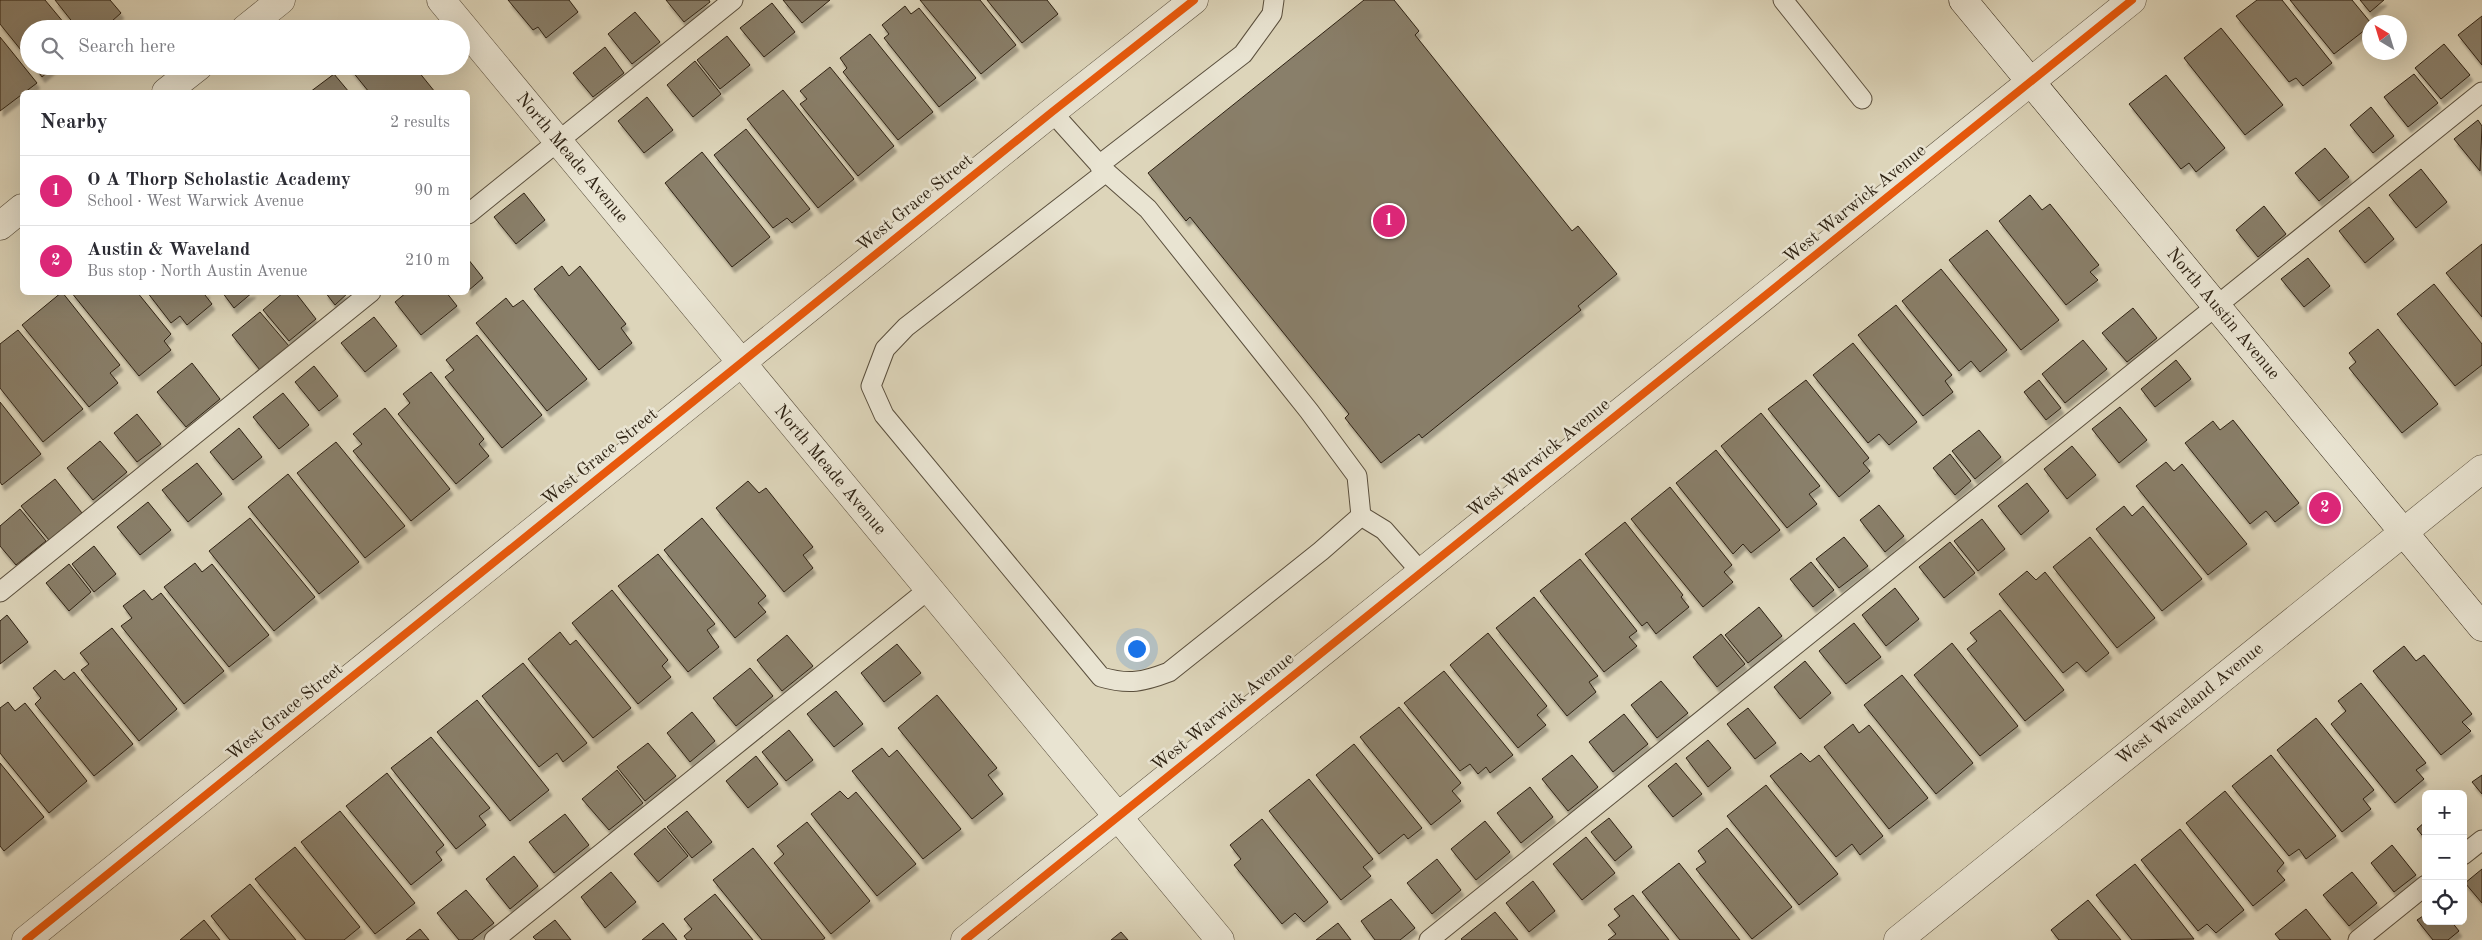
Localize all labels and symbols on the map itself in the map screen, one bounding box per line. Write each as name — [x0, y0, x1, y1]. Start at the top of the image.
north arrow — [2362, 15, 2407, 60]
street label: North Meade Avenue — [513, 90, 631, 226]
street label: West Warwick Avenue — [1780, 141, 1930, 267]
street label: West Grace Street — [854, 151, 976, 255]
pin: 1 — [1373, 202, 1405, 240]
street label: North Austin Avenue — [2163, 245, 2283, 383]
street label: West Warwick Avenue — [1464, 395, 1614, 521]
street label: North Meade Avenue — [771, 402, 889, 538]
street label: West Grace Street — [539, 405, 661, 509]
pin: 2 — [2309, 489, 2341, 527]
your location — [1124, 636, 1150, 662]
street label: West Waveland Avenue — [2113, 639, 2267, 769]
street label: West Warwick Avenue — [1148, 649, 1298, 775]
street label: West Grace Street — [224, 660, 346, 764]

